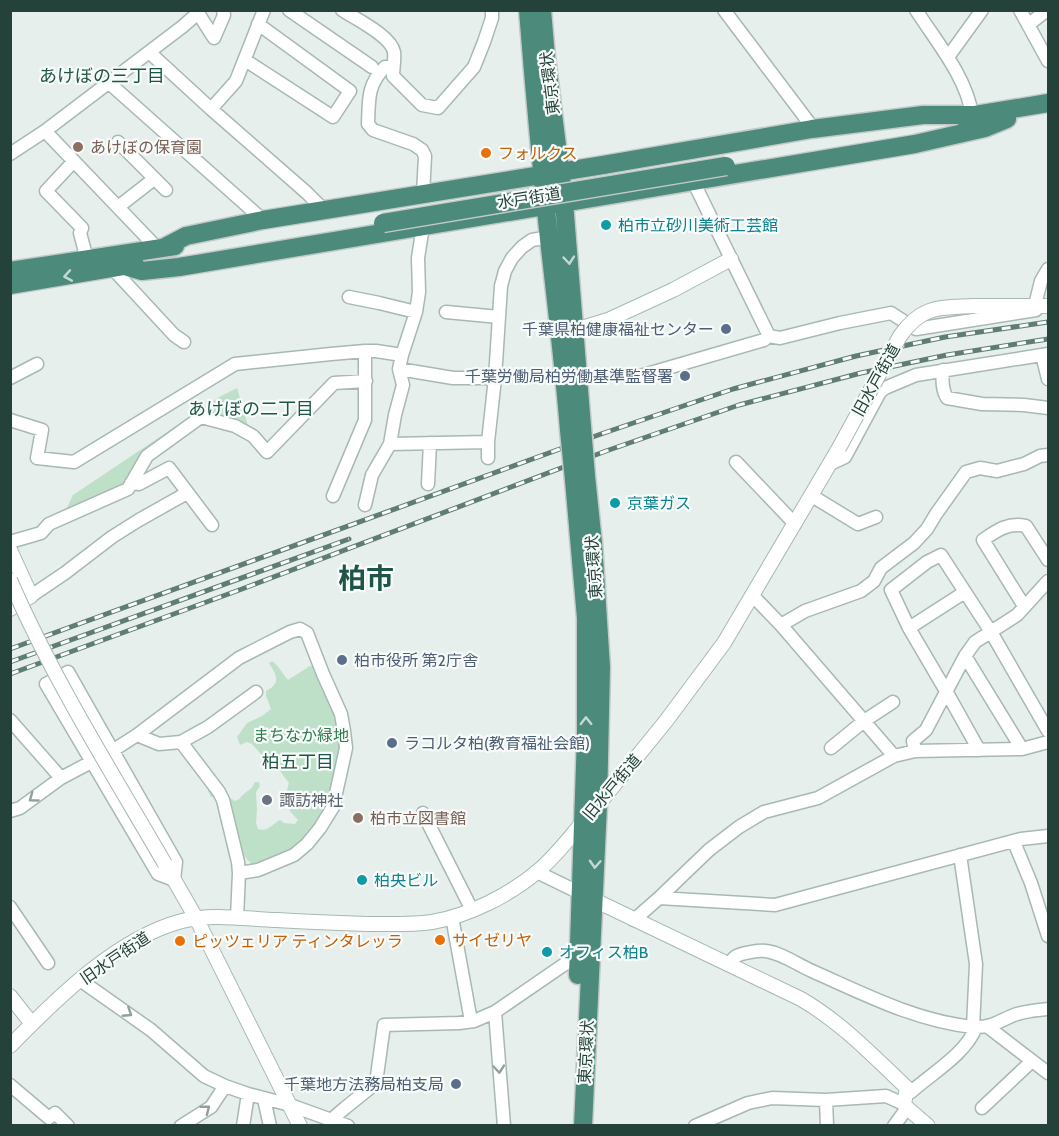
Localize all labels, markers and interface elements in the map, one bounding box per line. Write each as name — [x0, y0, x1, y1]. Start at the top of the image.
street label: 東京環状 — [537, 50, 563, 116]
district label: あけぼの三丁目 — [39, 65, 165, 87]
place label: あけぼの保育園 — [90, 138, 202, 157]
marker: あけぼの保育園 — [71, 140, 85, 154]
place label: フォルクス — [498, 144, 578, 163]
marker: フォルクス — [479, 146, 493, 160]
street label: 水戸街道 — [496, 184, 562, 212]
place label: 柏市立砂川美術工芸館 — [618, 216, 778, 235]
marker: 柏市立砂川美術工芸館 — [599, 218, 613, 232]
one-way arrow — [562, 256, 575, 265]
one-way arrow — [63, 269, 73, 282]
place label: 千葉県柏健康福祉センター — [522, 320, 714, 339]
marker: 千葉県柏健康福祉センター — [719, 322, 733, 336]
street label: 旧水戸街道 — [848, 340, 904, 420]
place label: 千葉労働局柏労働基準監督署 — [465, 367, 673, 386]
marker: 千葉労働局柏労働基準監督署 — [678, 369, 692, 383]
district label: あけぼの二丁目 — [188, 398, 314, 420]
place label: 京葉ガス — [627, 494, 691, 513]
marker: 京葉ガス — [608, 496, 622, 510]
street label: 東京環状 — [582, 534, 606, 600]
district label: 柏市 — [338, 561, 394, 595]
place label: 柏市役所 第2庁舎 — [354, 651, 478, 670]
marker: 柏市役所 第2庁舎 — [335, 653, 349, 667]
one-way arrow — [580, 717, 592, 726]
park label: まちなか緑地 — [253, 726, 349, 745]
place label: ラコルタ柏(教育福祉会館) — [404, 734, 590, 753]
marker: ラコルタ柏(教育福祉会館) — [385, 736, 399, 750]
street label: 旧水戸街道 — [579, 750, 645, 824]
district label: 柏五丁目 — [262, 751, 334, 773]
one-way arrow — [29, 791, 40, 802]
place label: 諏訪神社 — [279, 791, 343, 810]
marker: 諏訪神社 — [260, 793, 274, 807]
place label: 柏市立図書館 — [370, 809, 466, 828]
marker: 柏市立図書館 — [351, 811, 365, 825]
one-way arrow — [589, 859, 602, 868]
place label: 柏央ビル — [374, 871, 438, 890]
marker: 柏央ビル — [355, 873, 369, 887]
street label: 旧水戸街道 — [77, 928, 153, 988]
place label: サイゼリヤ — [452, 931, 532, 950]
place label: ピッツェリア ティンタレッラ — [192, 932, 403, 951]
marker: サイゼリヤ — [433, 933, 447, 947]
marker: ピッツェリア ティンタレッラ — [173, 934, 187, 948]
place label: オフィス柏B — [559, 943, 649, 962]
marker: オフィス柏B — [540, 945, 554, 959]
one-way arrow — [122, 1006, 133, 1017]
street label: 東京環状 — [575, 1020, 597, 1084]
one-way arrow — [492, 1064, 505, 1073]
place label: 千葉地方法務局柏支局 — [284, 1075, 444, 1094]
marker: 千葉地方法務局柏支局 — [449, 1077, 463, 1091]
one-way arrow — [199, 1105, 210, 1116]

